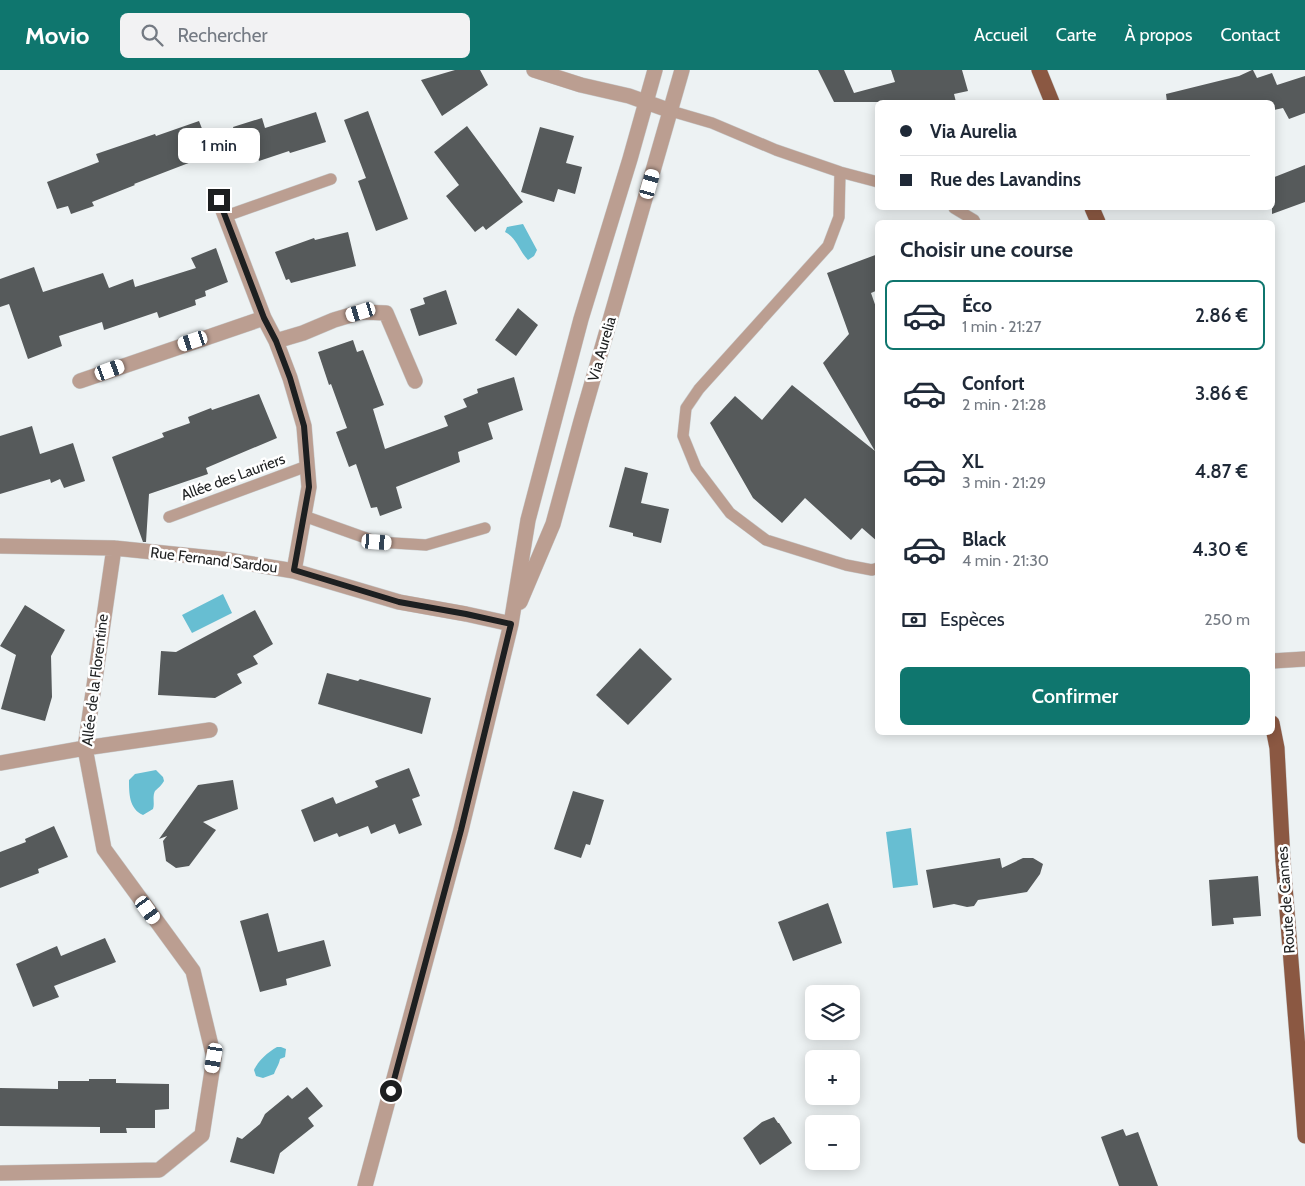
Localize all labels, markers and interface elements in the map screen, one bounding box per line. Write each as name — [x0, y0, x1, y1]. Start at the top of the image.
search box — [120, 13, 470, 58]
text: Movio — [25, 21, 90, 50]
icon: search — [138, 21, 166, 49]
text: Rechercher — [178, 24, 267, 47]
text: Accueil — [974, 24, 1028, 46]
text: Carte — [1056, 24, 1096, 46]
text: À propos — [1124, 24, 1192, 46]
text: Contact — [1220, 24, 1280, 46]
text: Via Aurelia — [930, 120, 1017, 143]
callout: 1 min — [178, 128, 260, 162]
text: 1 min — [201, 136, 237, 155]
car — [638, 168, 661, 200]
text: Rue des Lavandins — [930, 168, 1081, 191]
route end — [208, 189, 230, 211]
text: Choisir une course — [900, 236, 1073, 263]
icon: car — [902, 293, 947, 338]
text: Éco — [962, 294, 992, 317]
car — [344, 300, 377, 324]
text: 2.86 € — [1195, 304, 1248, 327]
street label: Via Aurelia — [584, 314, 620, 384]
text: 1 min · 21:27 — [962, 317, 1042, 336]
car — [176, 329, 209, 353]
car — [93, 358, 126, 382]
icon: car — [902, 371, 947, 416]
text: Confort — [962, 372, 1025, 395]
text: 3.86 € — [1195, 382, 1248, 405]
text: 2 min · 21:28 — [962, 395, 1046, 414]
icon: car — [902, 449, 947, 494]
street label: Allée des Lauriers — [178, 450, 288, 504]
text: XL — [962, 450, 983, 473]
text: 4.87 € — [1195, 460, 1248, 483]
text: 3 min · 21:29 — [962, 473, 1046, 492]
icon: car — [902, 527, 947, 572]
text: Black — [962, 528, 1006, 551]
car — [361, 533, 392, 551]
text: 4.30 € — [1192, 538, 1248, 561]
street label: Rue Fernand Sardou — [149, 543, 279, 577]
text: 4 min · 21:30 — [962, 551, 1049, 570]
icon: cash — [900, 606, 928, 634]
text: Espèces — [940, 608, 1005, 631]
text: 250 m — [1204, 610, 1250, 629]
street label: Allée de la Florentine — [78, 613, 112, 747]
button: Confirmer — [900, 667, 1250, 725]
street label: Route de Cannes — [1273, 846, 1299, 954]
car — [133, 893, 162, 927]
map controls — [805, 985, 860, 1170]
button: layers — [805, 985, 860, 1040]
car — [204, 1042, 223, 1074]
button: + — [805, 1050, 860, 1105]
route start — [380, 1080, 402, 1102]
button: − — [805, 1115, 860, 1170]

